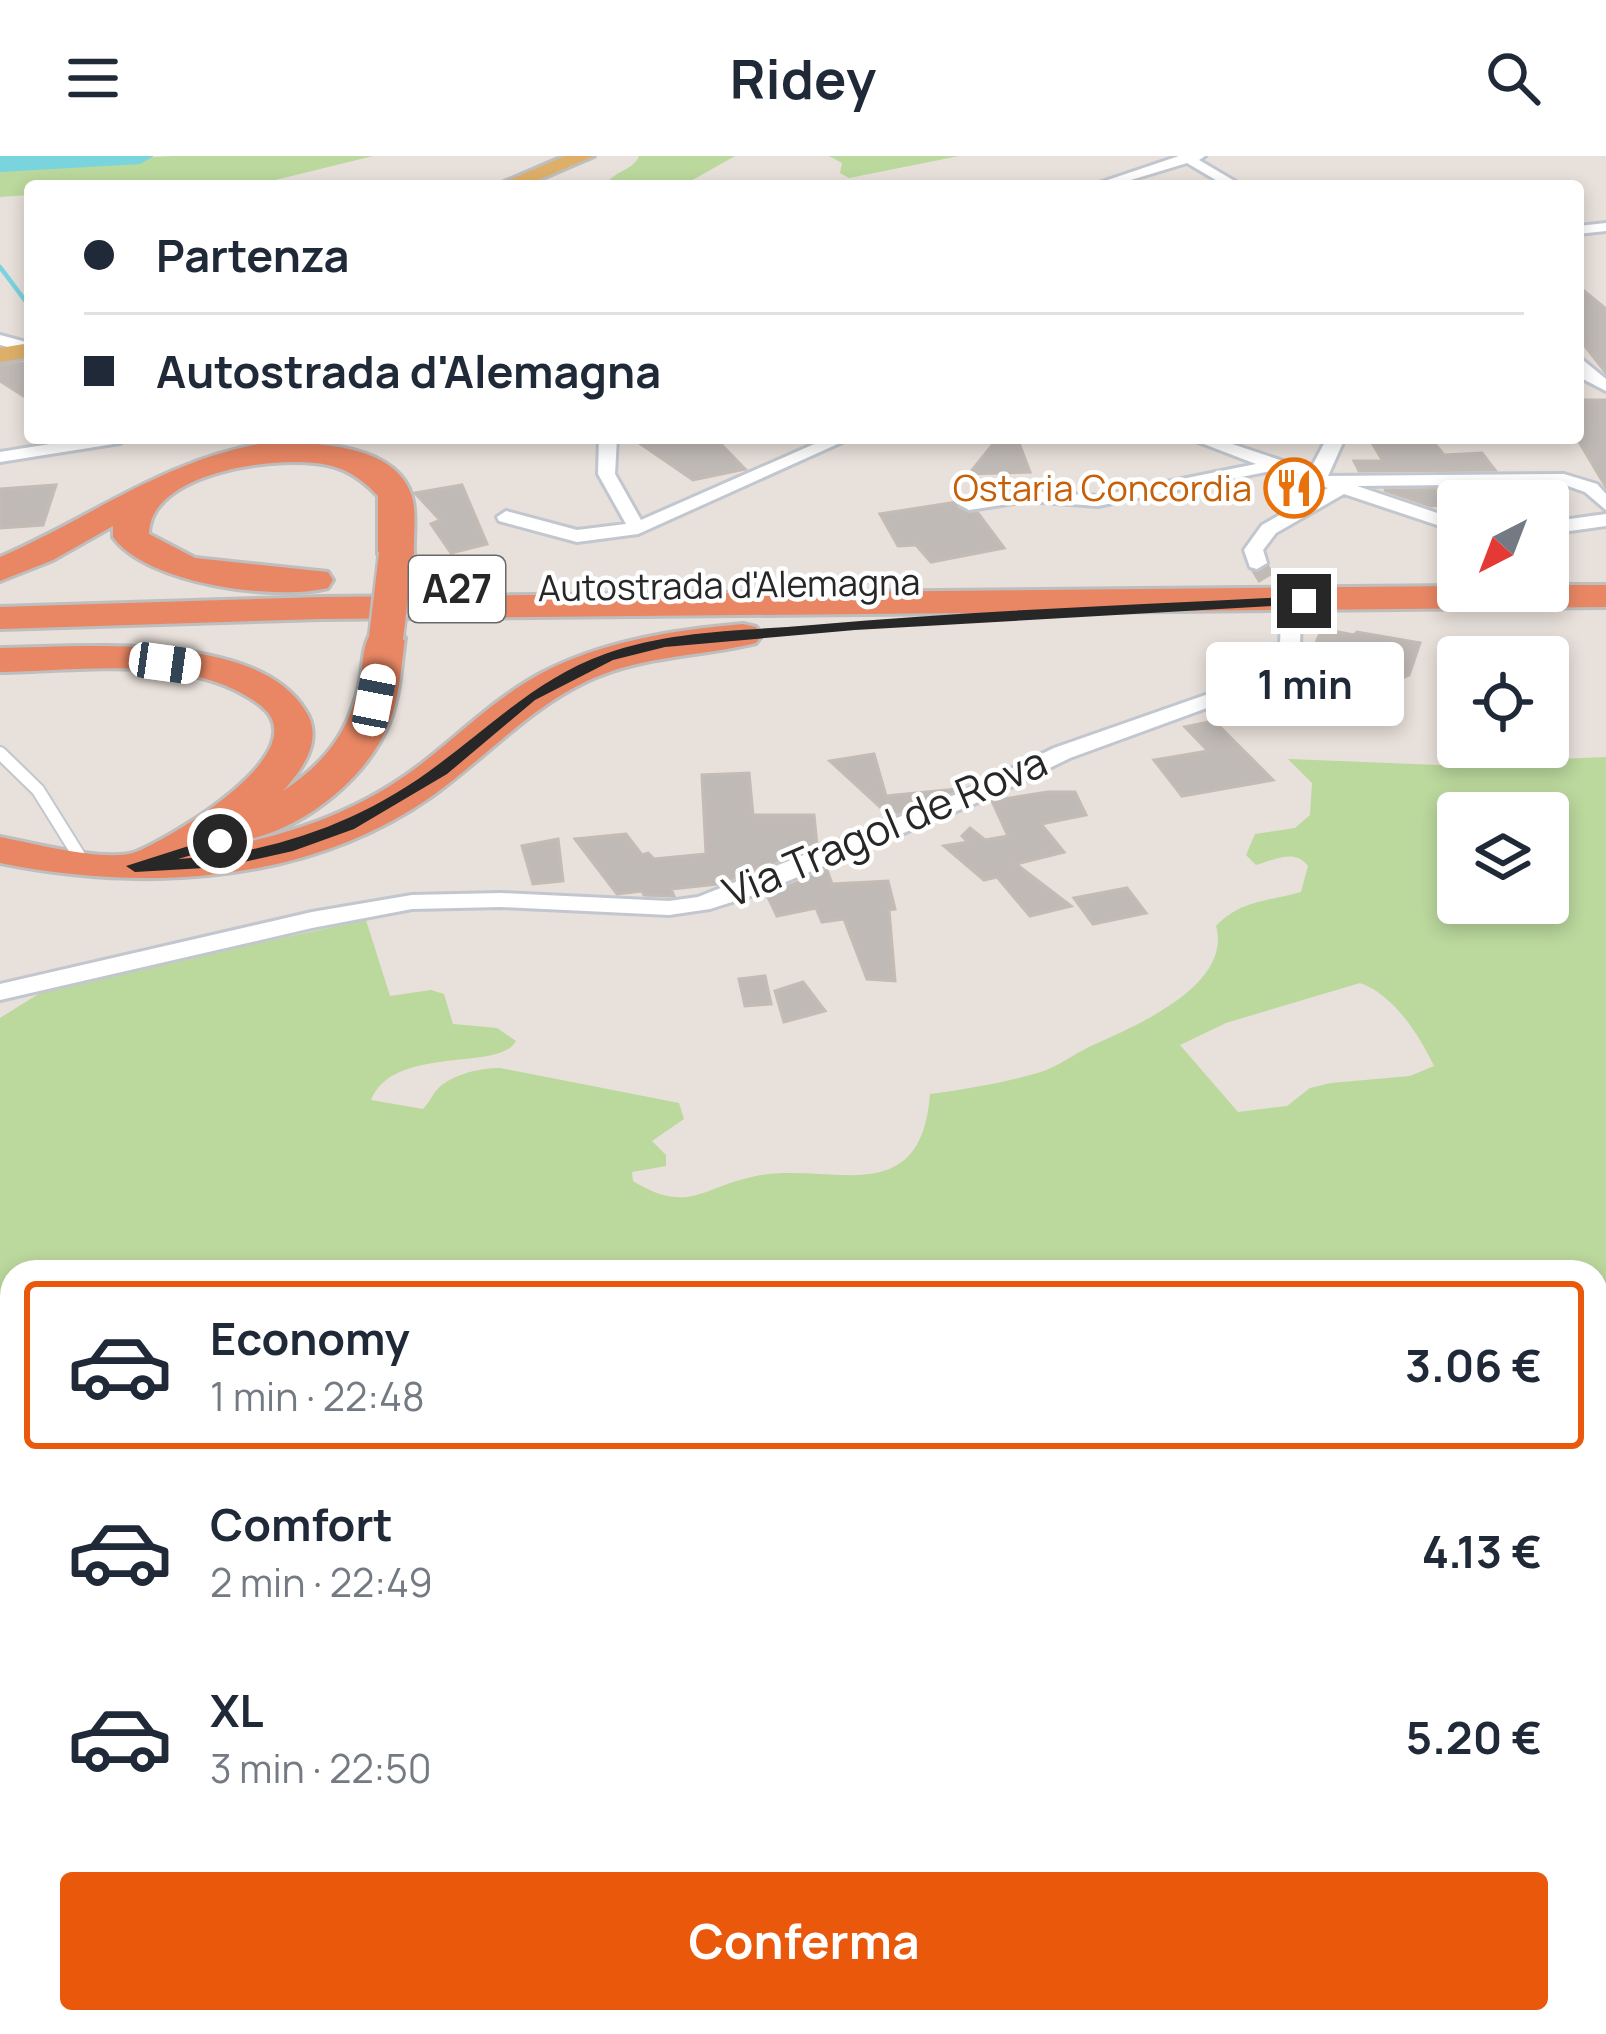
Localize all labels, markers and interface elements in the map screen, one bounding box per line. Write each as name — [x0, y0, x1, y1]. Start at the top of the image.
text: Ridey — [730, 41, 876, 115]
icon: menu — [60, 45, 126, 111]
icon: search — [1480, 45, 1546, 111]
text: Partenza — [156, 224, 349, 286]
text: Autostrada d'Alemagna — [156, 340, 661, 402]
restaurant icon: Ostaria Concordia — [1263, 457, 1325, 519]
place label: Ostaria Concordia — [953, 463, 1252, 512]
north arrow — [1437, 480, 1569, 612]
map controls — [1437, 480, 1569, 924]
road number: A27 — [409, 556, 505, 622]
street label: Autostrada d'Alemagna — [537, 557, 921, 612]
route end — [1277, 574, 1331, 628]
button: locate — [1437, 636, 1569, 768]
car — [127, 640, 203, 686]
callout: 1 min — [1205, 643, 1403, 727]
text: 1 min — [1257, 657, 1353, 711]
car — [349, 661, 399, 739]
street label: Via Tragol de Rova — [714, 732, 1055, 920]
button: layers — [1437, 792, 1569, 924]
route start — [193, 814, 247, 868]
text: Economy — [210, 1307, 410, 1369]
icon: car — [66, 1311, 174, 1419]
text: 3.06 € — [1405, 1334, 1542, 1396]
text: 1 min · 22:48 — [210, 1369, 425, 1423]
text: Comfort — [210, 1493, 393, 1555]
icon: car — [66, 1497, 174, 1605]
text: 4.13 € — [1422, 1520, 1542, 1582]
text: 2 min · 22:49 — [210, 1555, 433, 1609]
text: XL — [210, 1679, 264, 1741]
icon: car — [66, 1683, 174, 1791]
text: 5.20 € — [1406, 1706, 1542, 1768]
text: 3 min · 22:50 — [210, 1741, 432, 1795]
button: Conferma — [60, 1872, 1548, 2010]

